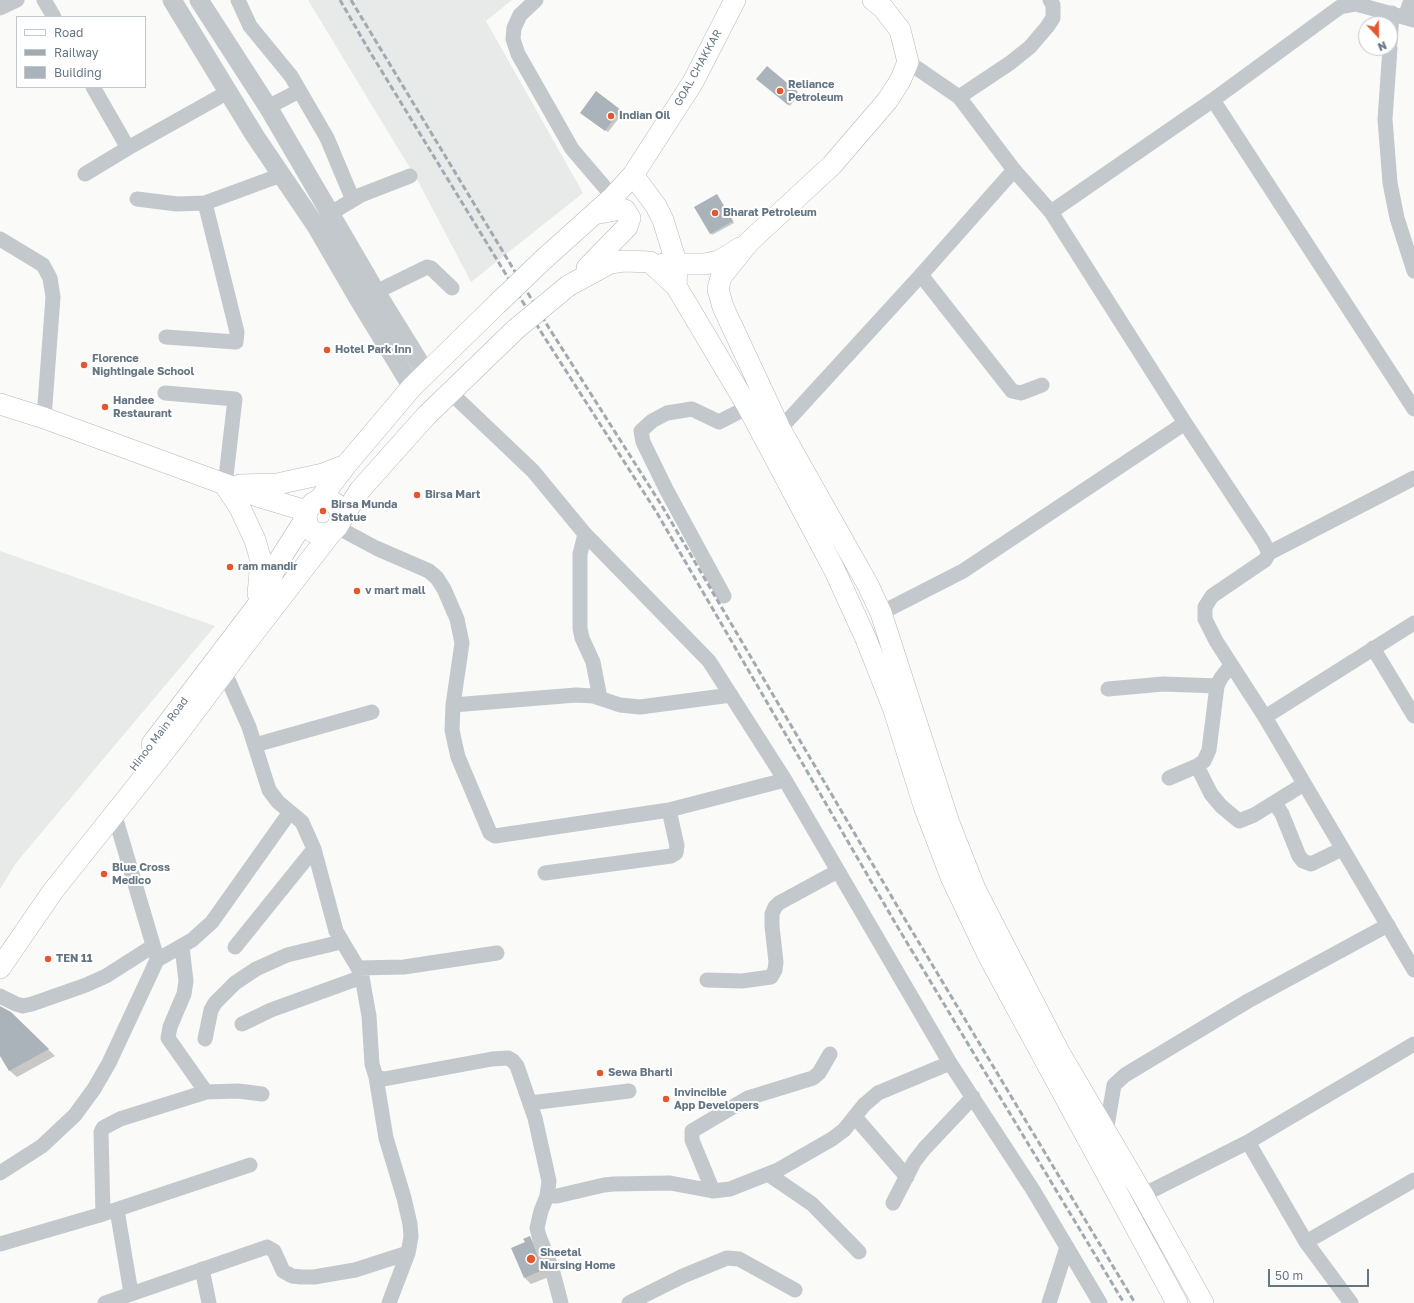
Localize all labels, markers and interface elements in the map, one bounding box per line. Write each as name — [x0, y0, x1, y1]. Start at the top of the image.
legend — [16, 16, 146, 88]
north arrow — [1358, 16, 1398, 56]
text: Road — [54, 25, 83, 40]
street label: GOAL CHAKKAR — [671, 27, 725, 109]
text: N — [1376, 39, 1389, 54]
text: Railway — [54, 45, 99, 60]
text: Building — [54, 65, 102, 80]
place label: Reliance Petroleum — [788, 78, 843, 104]
marker: Reliance Petroleum — [775, 86, 785, 96]
place label: Indian Oil — [619, 109, 670, 123]
marker: Indian Oil — [606, 111, 616, 121]
place label: Bharat Petroleum — [723, 206, 817, 220]
marker: Bharat Petroleum — [710, 208, 720, 218]
place label: Hotel Park Inn — [335, 343, 411, 357]
marker: Hotel Park Inn — [322, 345, 332, 355]
place label: Florence Nightingale School — [92, 352, 194, 378]
marker: Florence Nightingale School — [79, 360, 89, 370]
place label: Handee Restaurant — [113, 394, 172, 420]
marker: Handee Restaurant — [100, 402, 110, 412]
place label: Birsa Mart — [425, 488, 480, 502]
marker: Birsa Mart — [412, 490, 422, 500]
place label: Birsa Munda Statue — [331, 498, 397, 524]
marker: Birsa Munda Statue — [318, 506, 328, 516]
place label: ram mandir — [238, 560, 298, 574]
marker: ram mandir — [225, 562, 235, 572]
place label: v mart mall — [365, 584, 425, 598]
marker: v mart mall — [352, 586, 362, 596]
street label: Hinoo Main Road — [127, 694, 191, 774]
place label: Blue Cross Medico — [112, 861, 170, 887]
marker: Blue Cross Medico — [99, 869, 109, 879]
place label: TEN 11 — [56, 952, 92, 966]
marker: TEN 11 — [43, 954, 53, 964]
place label: Sewa Bharti — [608, 1066, 673, 1080]
marker: Sewa Bharti — [595, 1068, 605, 1078]
place label: Invincible App Developers — [674, 1086, 759, 1112]
marker: Invincible App Developers — [661, 1094, 671, 1104]
place label: Sheetal Nursing Home — [540, 1246, 616, 1272]
marker: Sheetal Nursing Home — [525, 1253, 537, 1265]
scale bar — [1270, 1261, 1371, 1287]
text: 50 m — [1275, 1268, 1303, 1283]

